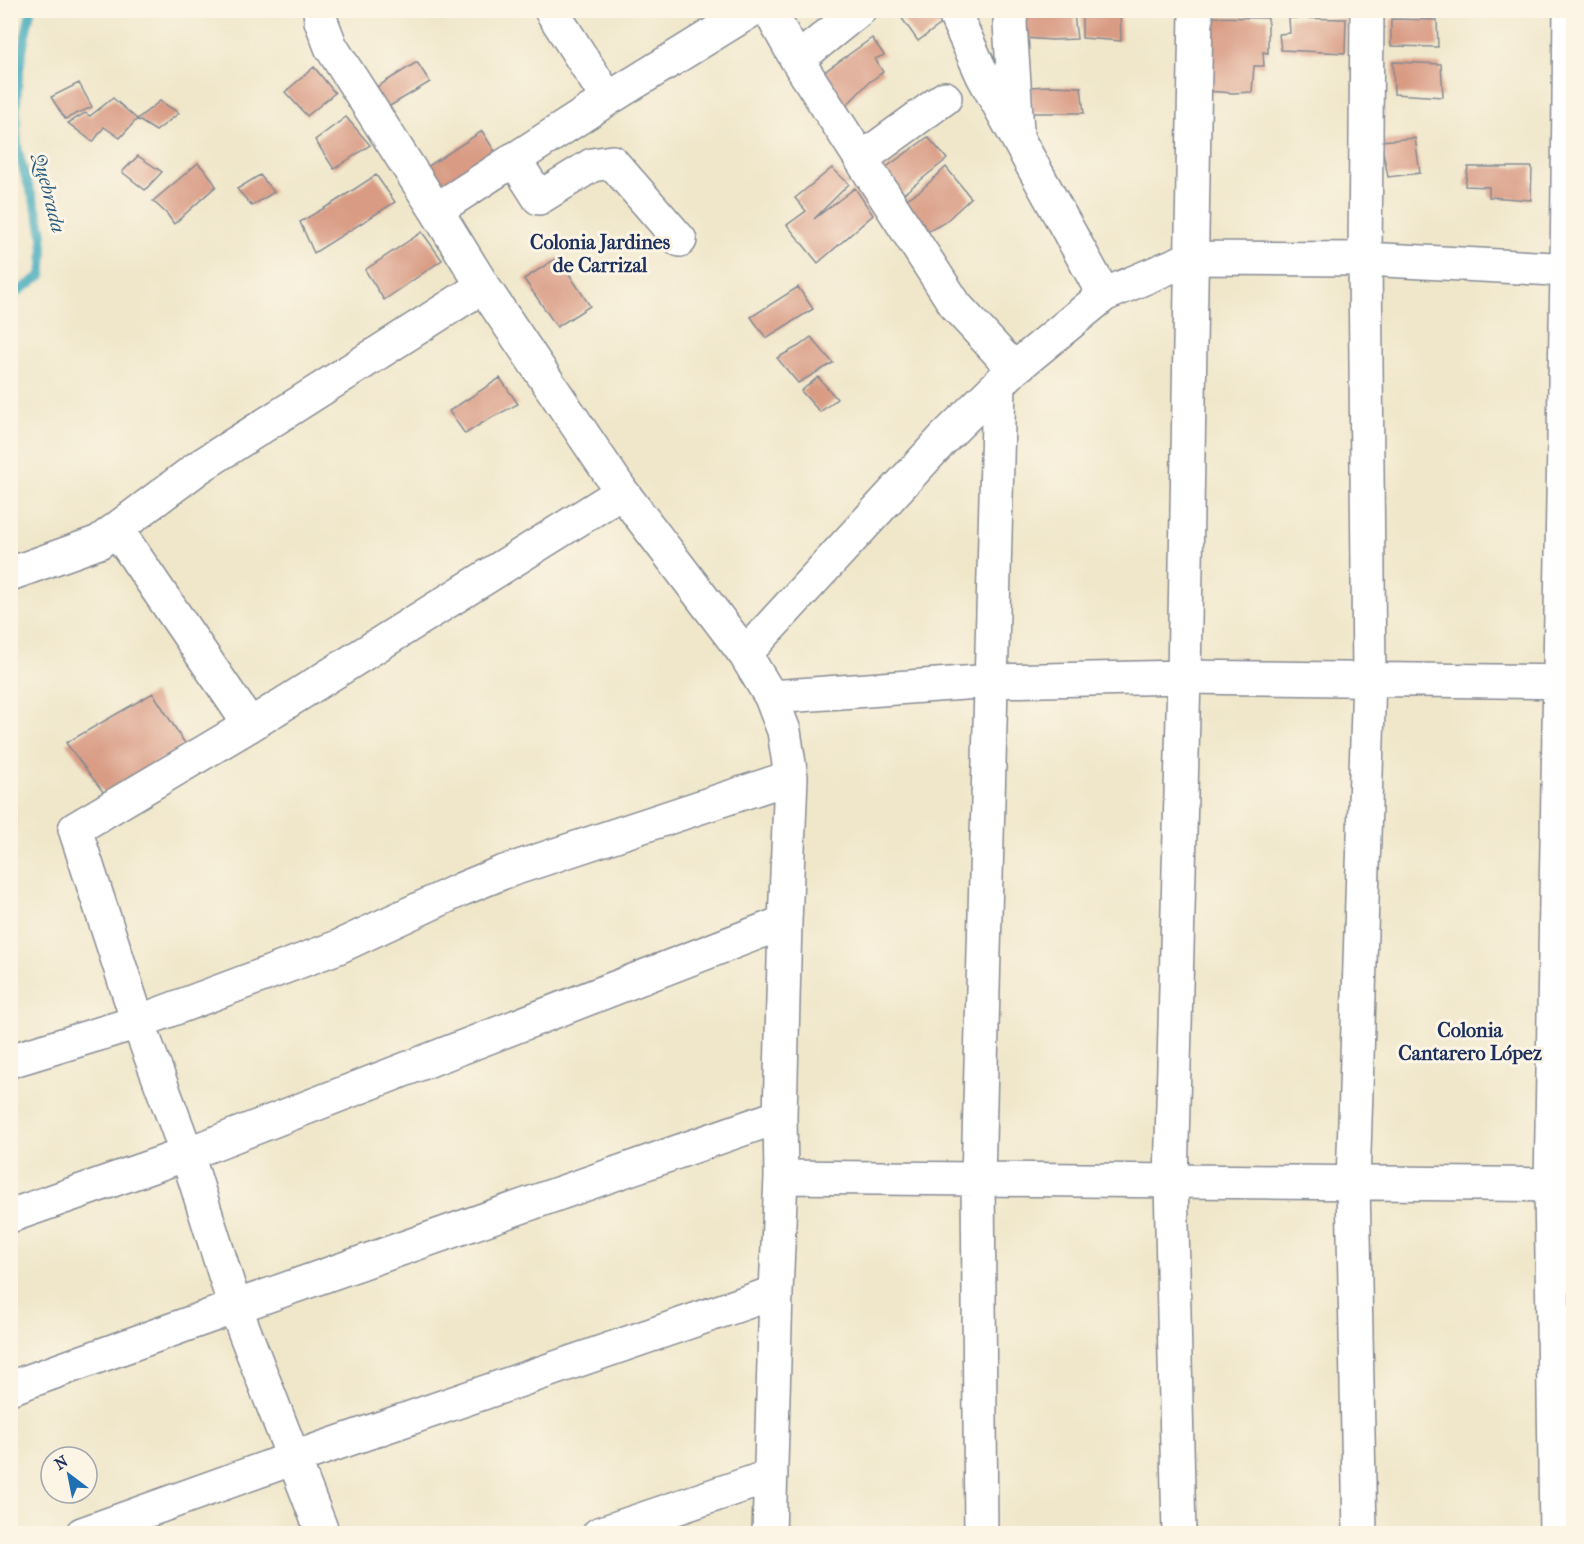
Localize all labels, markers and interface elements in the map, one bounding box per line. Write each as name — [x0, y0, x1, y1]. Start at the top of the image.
water label: Quebrada — [27, 150, 70, 235]
district label: Colonia Jardines de Carrizal — [530, 231, 671, 277]
district label: Colonia Cantarero López — [1398, 1019, 1542, 1065]
north arrow — [39, 1445, 99, 1505]
text: N — [51, 1451, 72, 1474]

